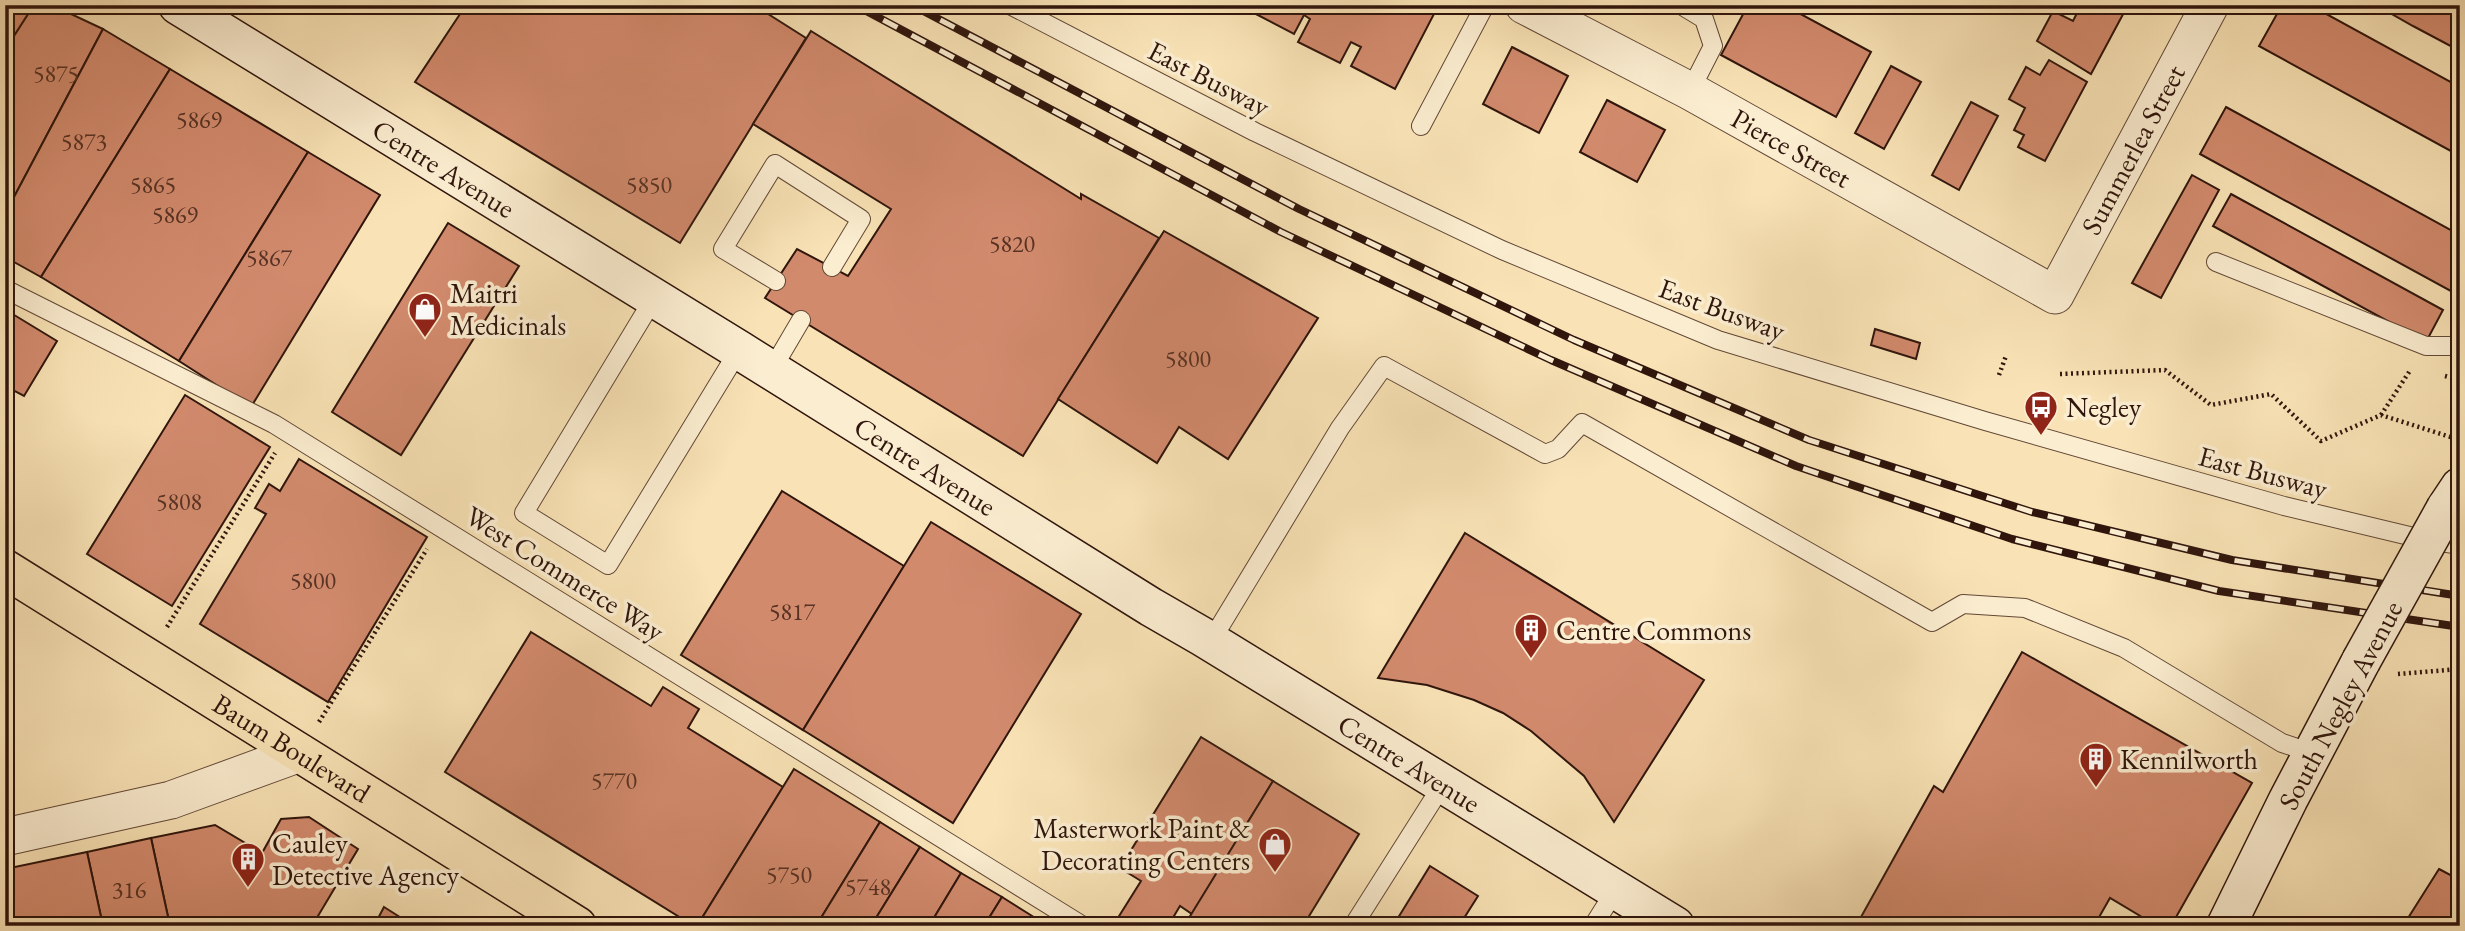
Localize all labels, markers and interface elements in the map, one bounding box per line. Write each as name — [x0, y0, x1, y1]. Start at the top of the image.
street label: East Busway — [1142, 32, 1277, 124]
house number: 5875 — [33, 58, 79, 89]
street label: Summerlea Street — [2073, 58, 2193, 241]
street label: Pierce Street — [1725, 100, 1858, 196]
house number: 5869 — [176, 104, 223, 135]
street label: Centre Avenue — [366, 111, 522, 226]
house number: 5873 — [61, 126, 107, 157]
house number: 5865 — [130, 169, 176, 200]
house number: 5850 — [626, 169, 672, 200]
house number: 5869 — [152, 199, 199, 230]
house number: 5820 — [989, 228, 1035, 259]
house number: 5867 — [246, 242, 293, 273]
street label: East Busway — [1654, 270, 1791, 349]
place label: Maitri Medicinals — [450, 275, 566, 343]
shop icon: Maitri Medicinals — [406, 290, 444, 339]
house number: 5800 — [1165, 343, 1211, 374]
bus stop icon: Negley — [2022, 388, 2060, 437]
place label: Negley — [2066, 389, 2142, 425]
street label: Centre Avenue — [847, 408, 1003, 524]
street label: East Busway — [2195, 438, 2332, 507]
house number: 5808 — [156, 486, 202, 517]
street label: West Commerce Way — [459, 497, 672, 649]
house number: 5800 — [290, 565, 336, 596]
street label: South Negley Avenue — [2270, 594, 2410, 816]
house number: 5817 — [769, 596, 816, 627]
building icon: Centre Commons — [1512, 611, 1550, 660]
place label: Centre Commons — [1556, 612, 1751, 648]
street label: Baum Boulevard — [206, 685, 378, 811]
street label: Centre Avenue — [1331, 706, 1487, 821]
building icon: Kennilworth — [2077, 740, 2115, 789]
place label: Kennilworth — [2120, 741, 2258, 777]
house number: 5770 — [591, 765, 637, 796]
place label: Masterwork Paint & Decorating Centers — [1033, 810, 1250, 878]
place label: Cauley Detective Agency — [272, 825, 460, 893]
shop icon: Masterwork Paint & Decorating Centers — [1256, 825, 1294, 874]
building icon: Cauley Detective Agency — [229, 840, 267, 889]
house number: 5750 — [766, 859, 812, 890]
house number: 5748 — [845, 871, 891, 902]
house number: 316 — [112, 874, 146, 905]

